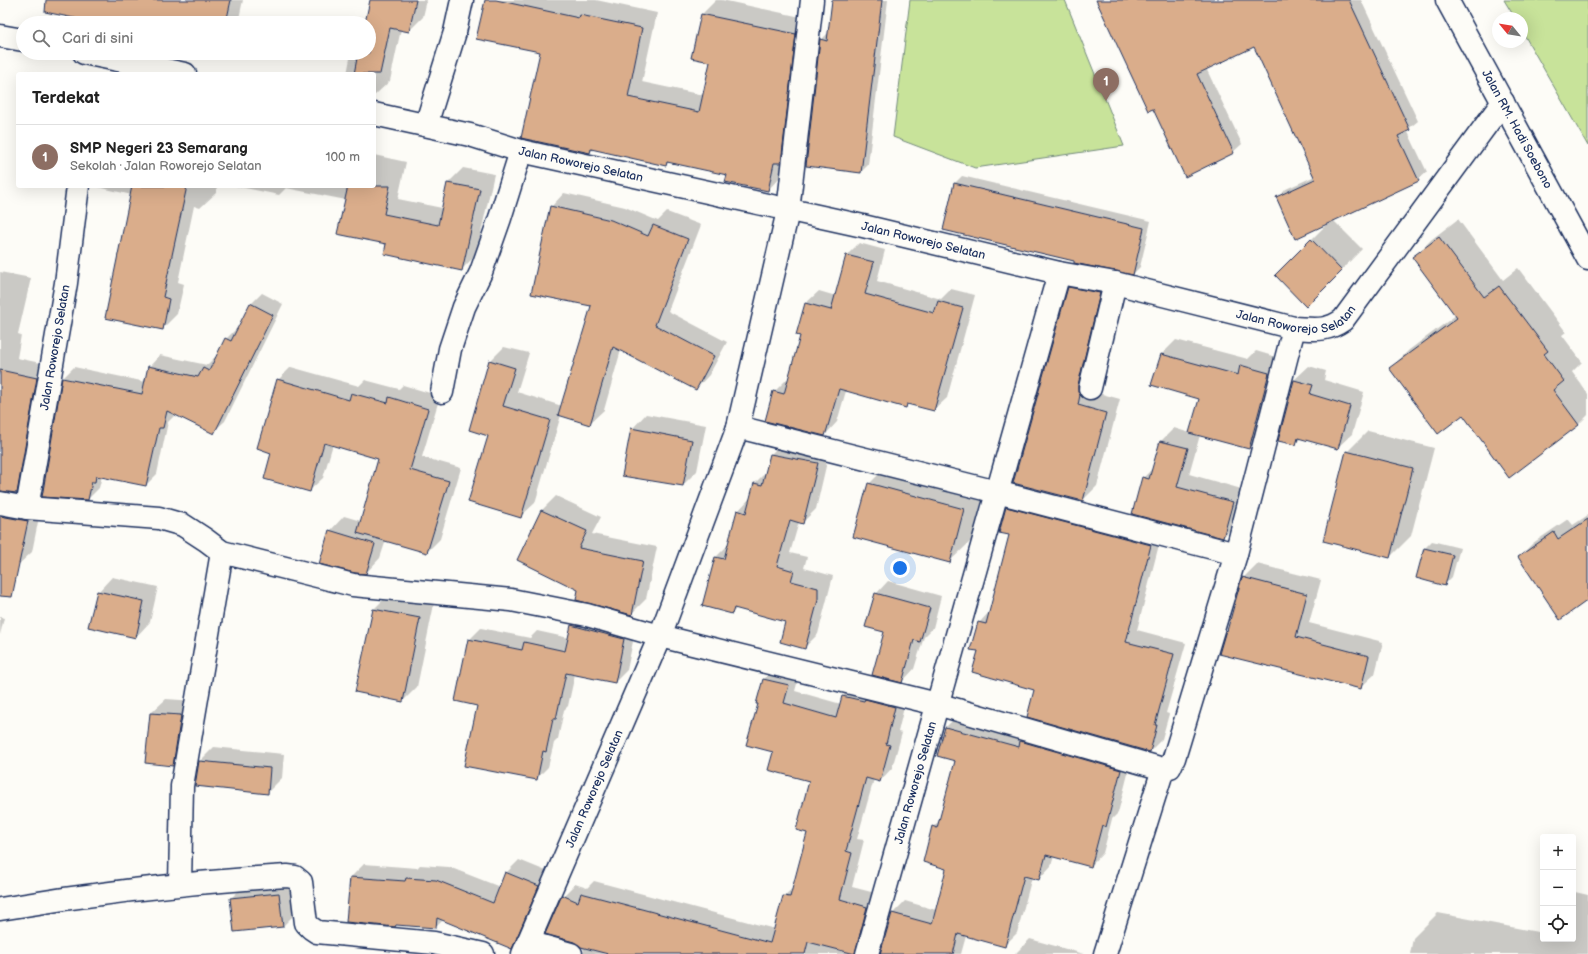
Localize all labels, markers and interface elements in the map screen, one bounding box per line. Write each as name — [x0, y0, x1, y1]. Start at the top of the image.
north arrow — [1492, 12, 1528, 48]
search box — [16, 16, 376, 60]
icon: search — [30, 27, 52, 49]
text: Cari di sini — [62, 29, 133, 48]
street label: Jalan RM. Hadi Soebono — [1479, 67, 1556, 191]
pin: 1 — [1093, 68, 1119, 101]
text: Terdekat — [32, 88, 100, 108]
text: SMP Negeri 23 Semarang — [70, 139, 248, 158]
street label: Jalan Roworejo Selatan — [517, 143, 645, 185]
text: 1 — [42, 149, 48, 165]
text: 100 m — [325, 149, 360, 165]
text: Sekolah · Jalan Roworejo Selatan — [70, 158, 262, 174]
street label: Jalan Roworejo Selatan — [860, 218, 987, 263]
street label: Jalan Roworejo Selatan — [37, 283, 73, 411]
street label: Jalan Roworejo Selatan — [1235, 302, 1359, 337]
your location — [890, 558, 910, 578]
street label: Jalan Roworejo Selatan — [891, 719, 940, 846]
street label: Jalan Roworejo Selatan — [562, 727, 626, 850]
map controls — [1540, 834, 1576, 942]
button: + — [1540, 834, 1576, 870]
button: − — [1540, 870, 1576, 906]
button: locate — [1540, 906, 1576, 942]

